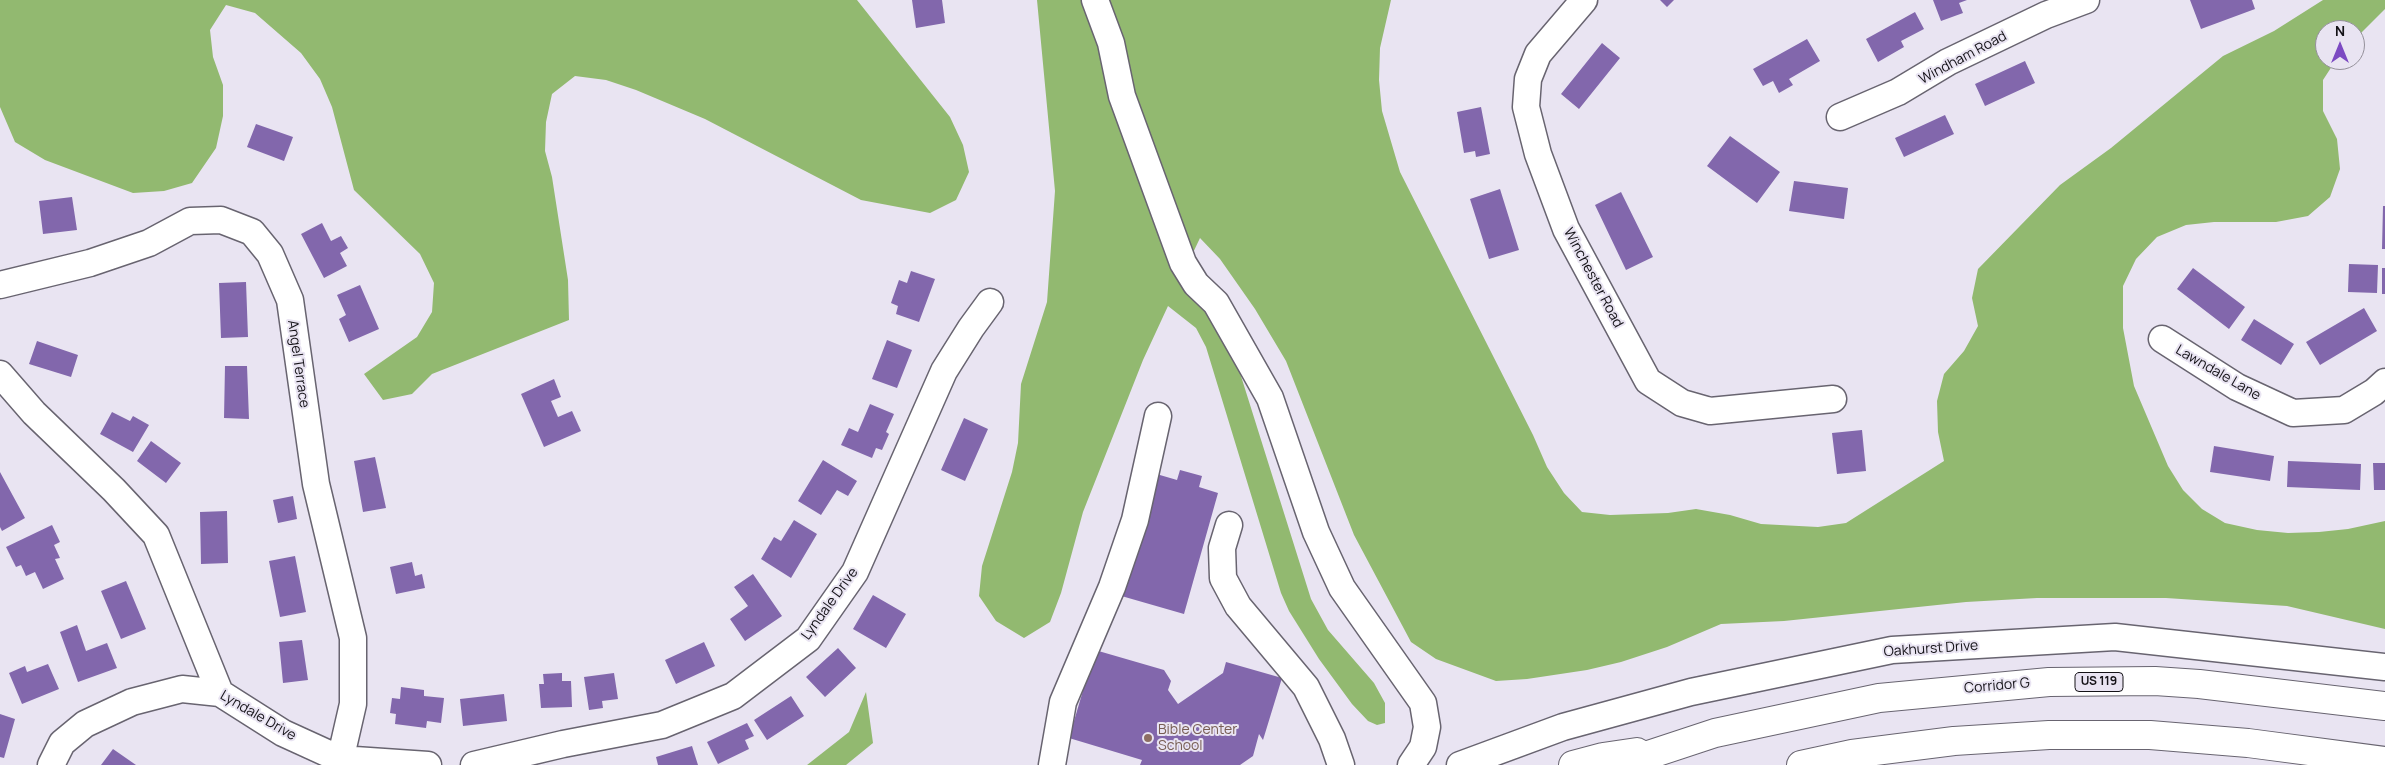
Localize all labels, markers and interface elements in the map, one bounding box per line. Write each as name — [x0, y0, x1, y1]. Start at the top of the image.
north arrow — [2315, 20, 2365, 70]
text: N — [2335, 21, 2345, 40]
street label: Windham Road — [1916, 28, 2010, 88]
street label: Winchester Road — [1560, 225, 1626, 331]
street label: Angel Terrace — [284, 319, 312, 409]
street label: Lawndale Lane — [2173, 342, 2263, 404]
street label: Lyndale Drive — [798, 565, 862, 643]
street label: Oakhurst Drive — [1883, 637, 1979, 661]
road number: US 119 — [2075, 672, 2123, 692]
street label: Corridor G — [1963, 675, 2031, 697]
street label: Lyndale Drive — [217, 687, 299, 745]
place label: Bible Center School — [1158, 722, 1237, 754]
marker: Bible Center School — [1142, 732, 1154, 744]

